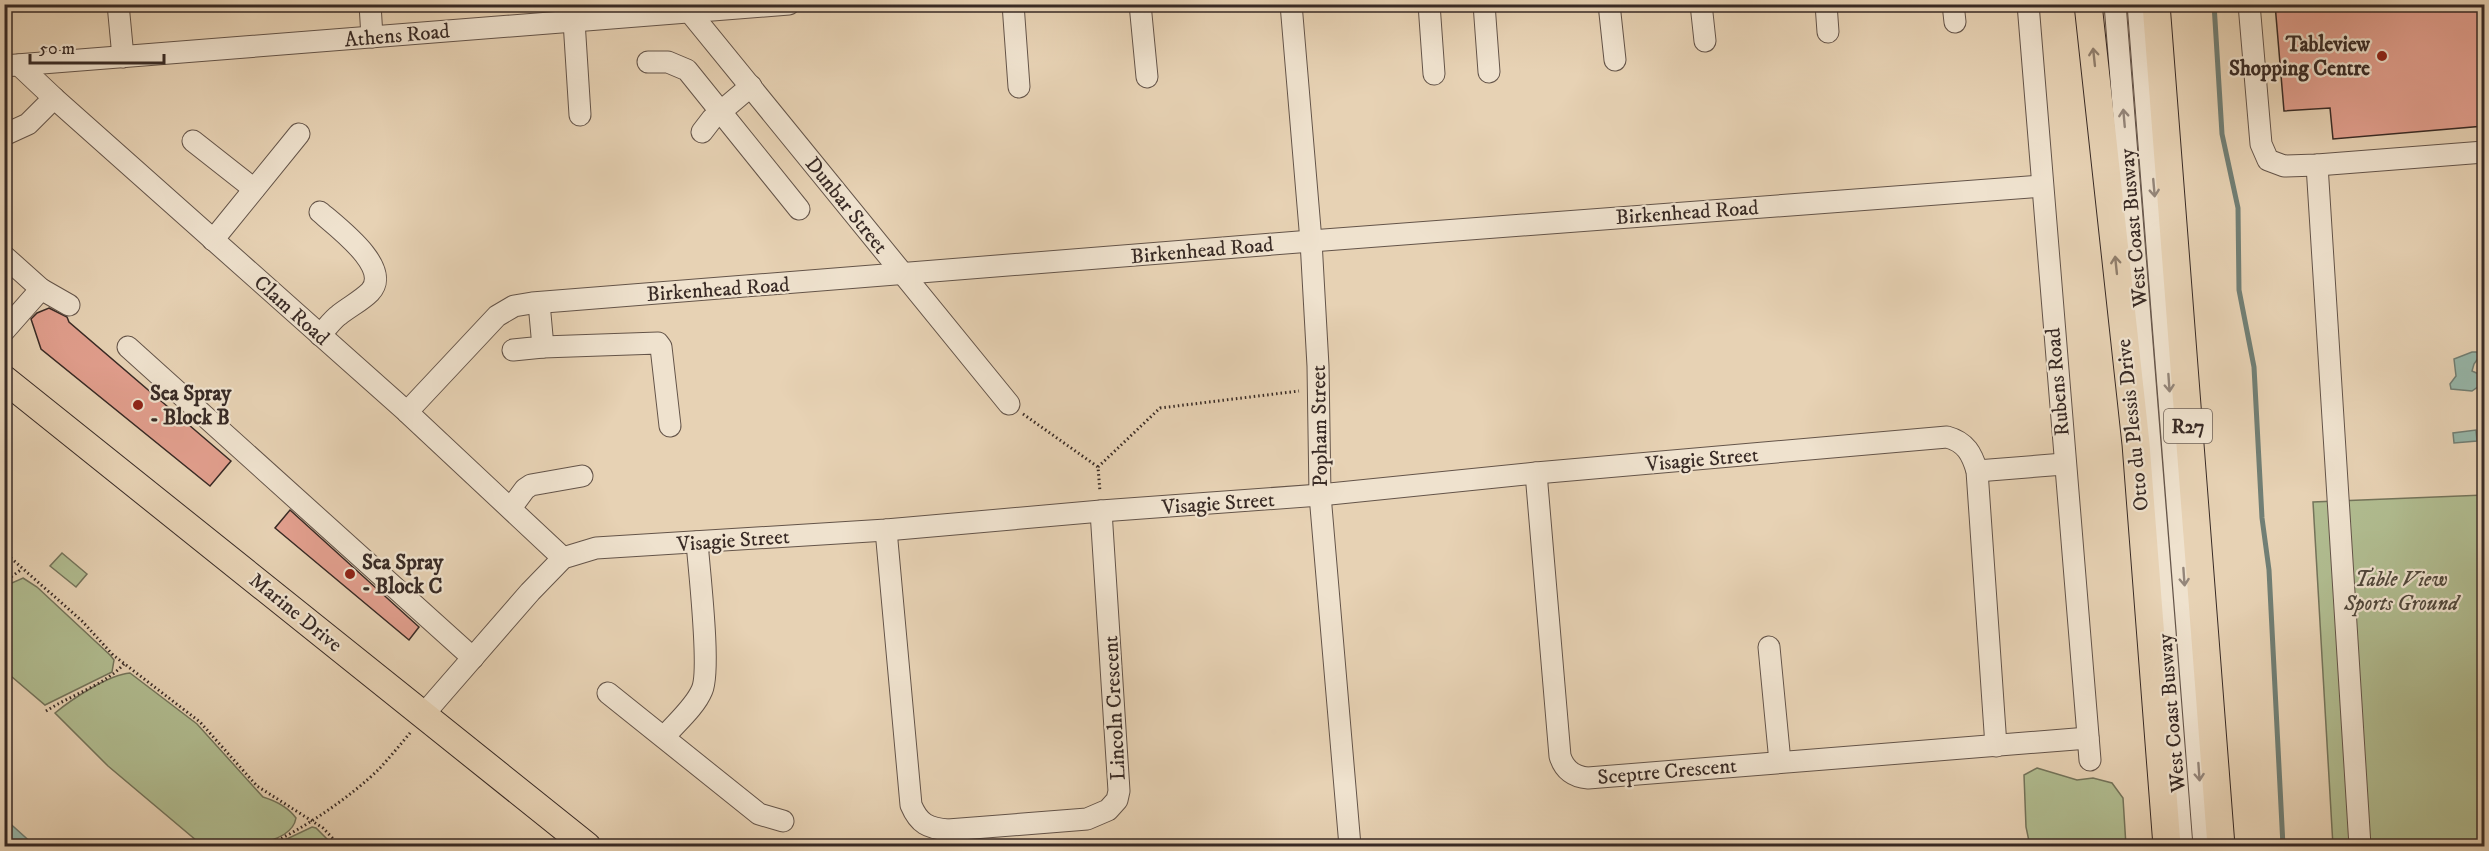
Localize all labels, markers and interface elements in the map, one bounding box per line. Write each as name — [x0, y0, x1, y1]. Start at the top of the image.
street label: Athens Road — [343, 18, 451, 54]
scale bar — [30, 27, 164, 65]
place label: Tableview Shopping Centre — [2229, 32, 2371, 82]
text: 50 m — [39, 38, 75, 60]
one-way arrow — [2088, 48, 2099, 68]
marker: Tableview Shopping Centre — [2375, 49, 2389, 63]
one-way arrow — [2118, 109, 2129, 129]
street label: West Coast Busway — [2114, 146, 2154, 309]
street label: Dunbar Street — [799, 152, 893, 260]
one-way arrow — [2149, 178, 2160, 198]
street label: Birkenhead Road — [1615, 195, 1760, 231]
street label: Birkenhead Road — [1130, 232, 1275, 270]
one-way arrow — [2110, 256, 2121, 276]
street label: Clam Road — [248, 270, 335, 352]
street label: Birkenhead Road — [646, 272, 791, 308]
street label: Rubens Road — [2040, 326, 2076, 437]
street label: Otto du Plessis Drive — [2111, 337, 2155, 512]
street label: Popham Street — [1306, 364, 1334, 487]
one-way arrow — [2164, 372, 2175, 392]
place label: Sea Spray - Block B — [150, 381, 232, 431]
marker: Sea Spray - Block B — [131, 398, 145, 412]
road number: R27 — [2164, 409, 2212, 443]
street label: Visagie Street — [1644, 442, 1760, 478]
street label: Visagie Street — [1160, 487, 1276, 521]
street label: Visagie Street — [675, 524, 791, 558]
place label: Sea Spray - Block C — [362, 550, 444, 600]
street label: Marine Drive — [244, 567, 347, 658]
marker: Sea Spray - Block C — [343, 567, 357, 581]
one-way arrow — [2179, 567, 2190, 587]
park label: Table View Sports Ground — [2343, 567, 2461, 617]
street label: West Coast Busway — [2152, 631, 2192, 794]
street label: Lincoln Crescent — [1098, 635, 1132, 781]
street label: Sceptre Crescent — [1596, 753, 1738, 791]
one-way arrow — [2193, 761, 2204, 781]

